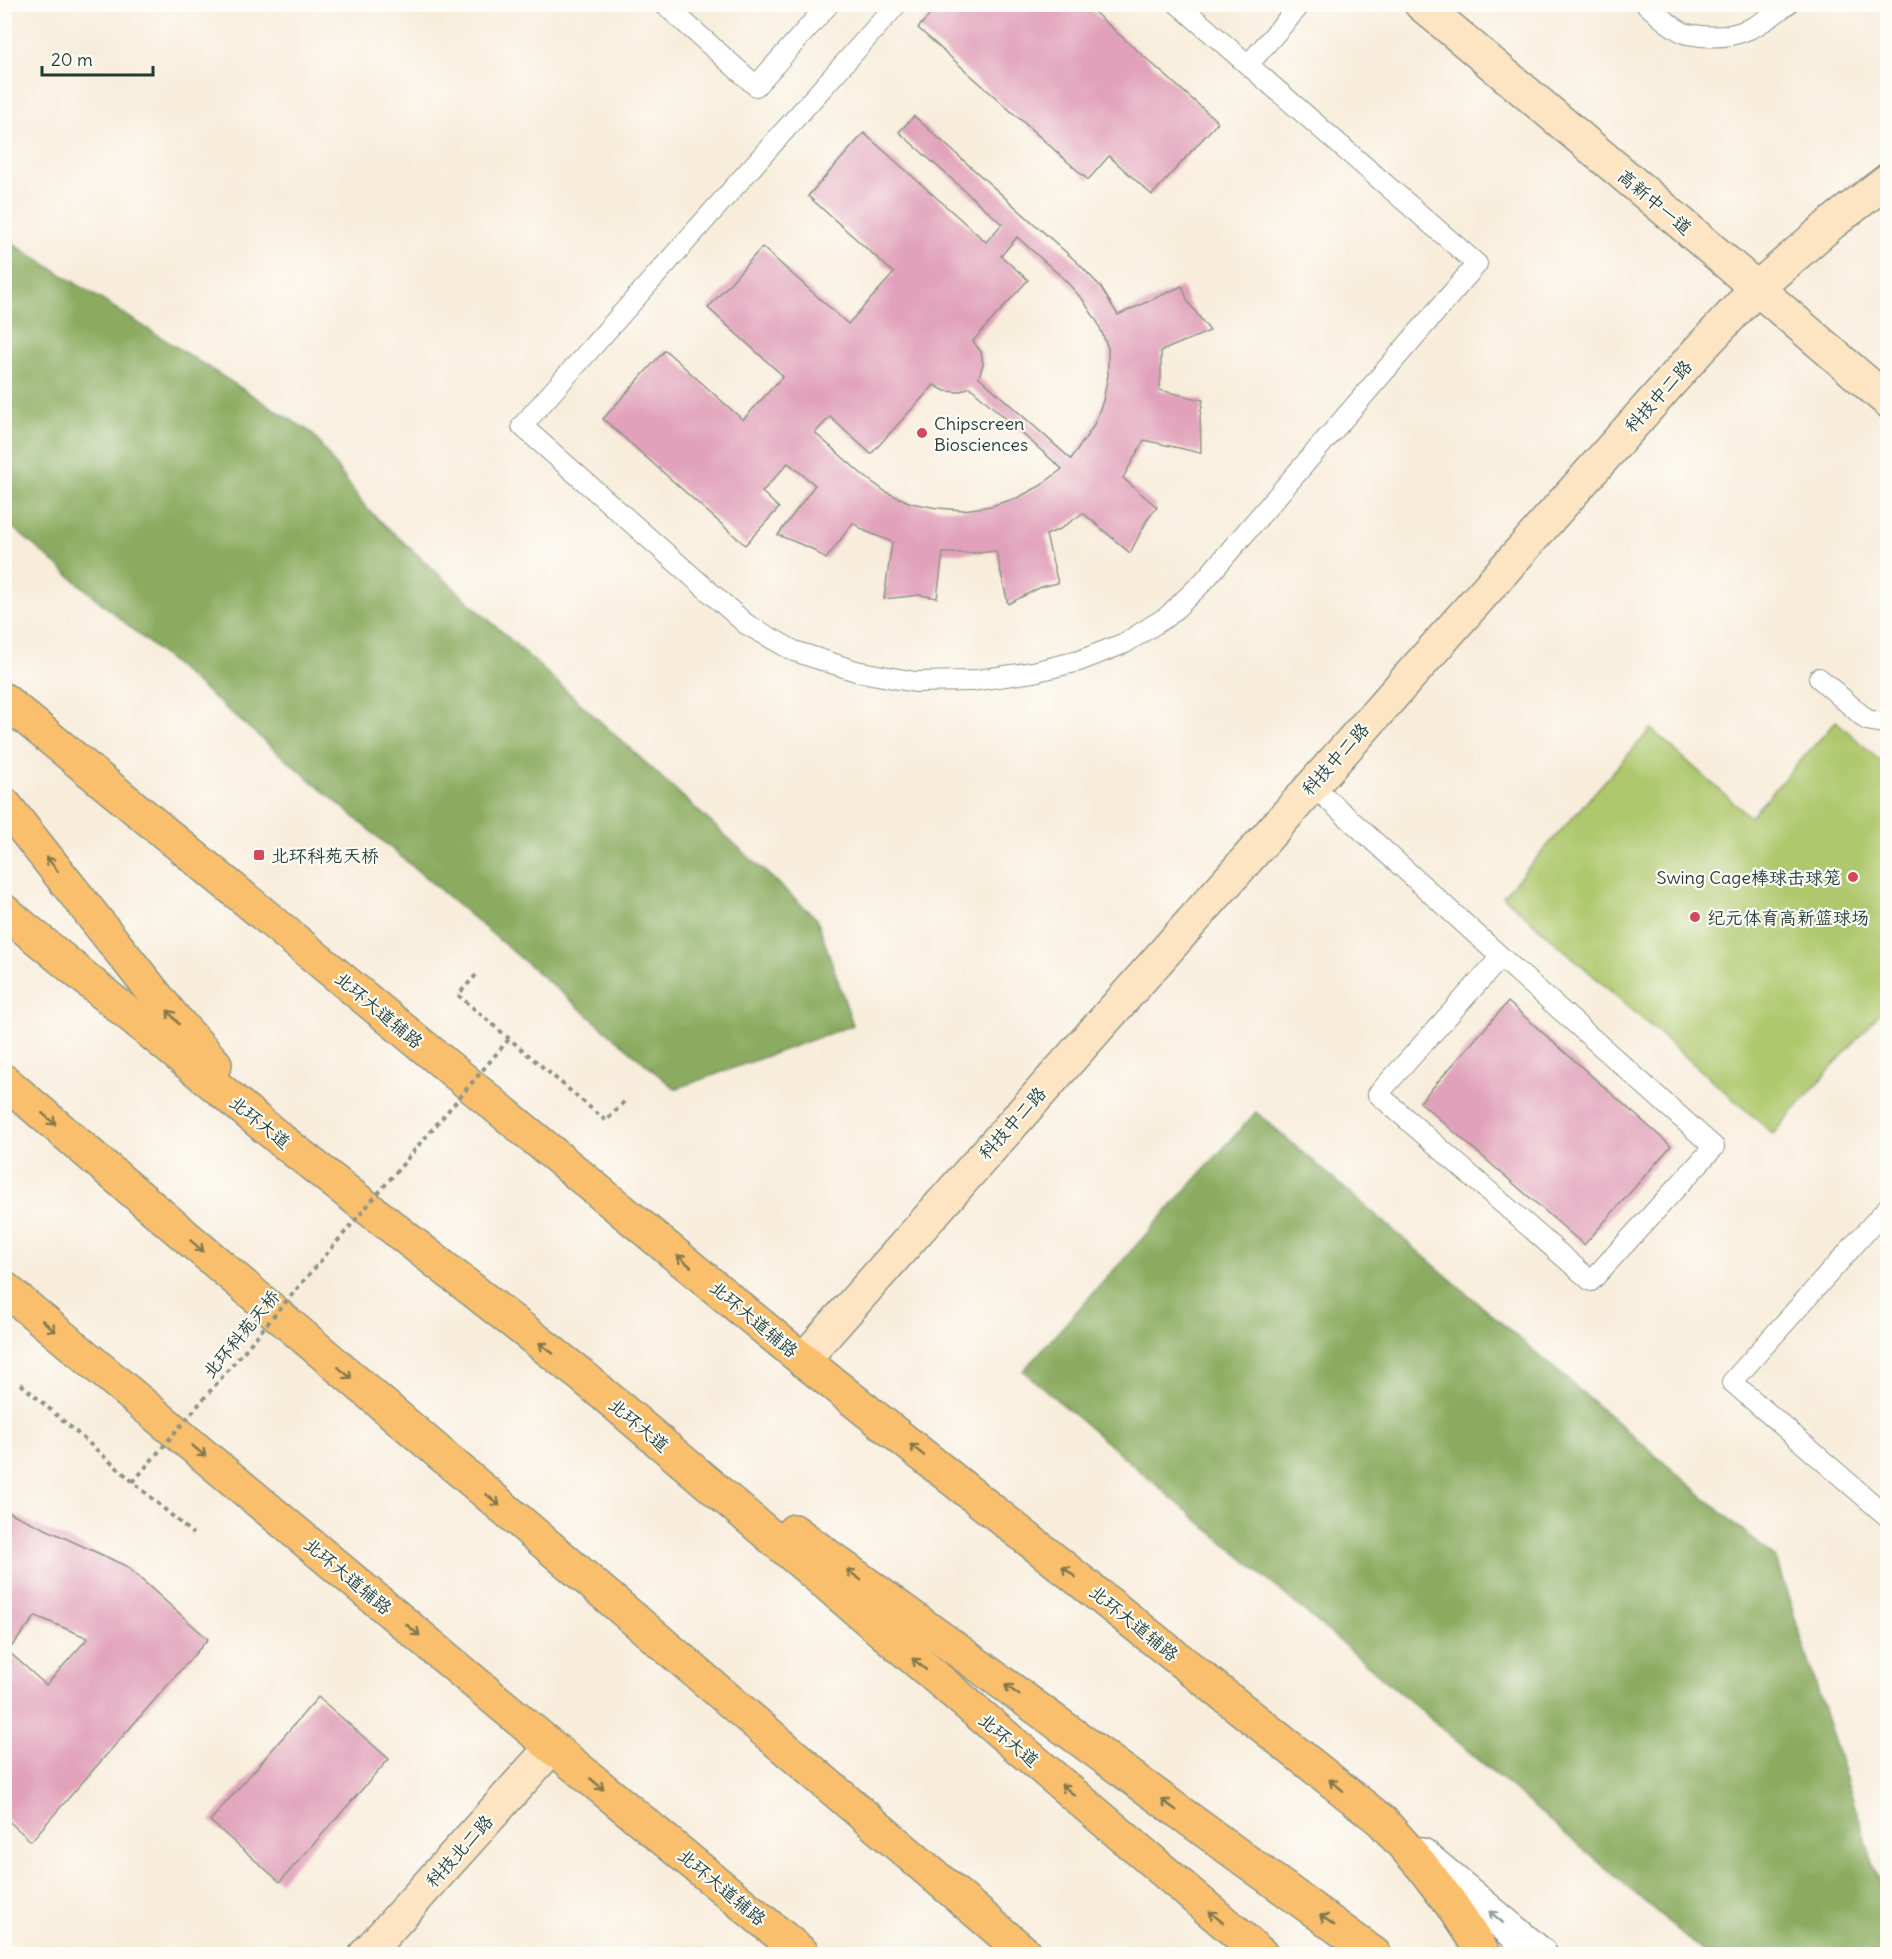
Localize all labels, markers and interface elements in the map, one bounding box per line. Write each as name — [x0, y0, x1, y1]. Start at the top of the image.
scale bar — [42, 39, 153, 77]
text: 20 m — [51, 48, 93, 71]
street label: 高新中一道 — [1613, 164, 1697, 240]
street label: 科技中二路 — [1619, 355, 1697, 437]
place label: Chipscreen Biosciences — [934, 412, 1028, 456]
marker: Chipscreen Biosciences — [915, 426, 929, 440]
street label: 科技中二路 — [1296, 718, 1374, 800]
place label: 北环科苑天桥 — [271, 844, 379, 867]
marker: 北环科苑天桥 — [252, 848, 266, 862]
one-way arrow — [46, 856, 59, 872]
place label: Swing Cage棒球击球笼 — [1657, 866, 1841, 889]
marker: Swing Cage棒球击球笼 — [1846, 870, 1860, 884]
place label: 纪元体育高新篮球场 — [1707, 906, 1869, 929]
marker: 纪元体育高新篮球场 — [1688, 910, 1702, 924]
street label: 北环大道辅路 — [330, 966, 428, 1054]
one-way arrow — [167, 1009, 180, 1025]
street label: 科技中二路 — [973, 1082, 1051, 1164]
street label: 北环大道 — [225, 1090, 295, 1154]
one-way arrow — [41, 1112, 56, 1126]
one-way arrow — [189, 1239, 204, 1253]
one-way arrow — [677, 1254, 692, 1268]
street label: 北环大道辅路 — [705, 1275, 803, 1363]
street label: 北环科苑天桥 — [197, 1285, 285, 1383]
one-way arrow — [41, 1319, 57, 1332]
one-way arrow — [538, 1342, 554, 1355]
one-way arrow — [337, 1366, 352, 1380]
street label: 北环大道 — [604, 1393, 674, 1457]
one-way arrow — [191, 1444, 206, 1458]
one-way arrow — [909, 1444, 925, 1457]
one-way arrow — [485, 1493, 500, 1507]
street label: 北环大道辅路 — [299, 1532, 397, 1620]
one-way arrow — [1061, 1565, 1077, 1578]
one-way arrow — [847, 1569, 863, 1581]
street label: 北环大道辅路 — [1085, 1580, 1183, 1666]
one-way arrow — [404, 1623, 420, 1636]
one-way arrow — [912, 1657, 927, 1671]
one-way arrow — [1004, 1684, 1020, 1696]
street label: 北环大道 — [974, 1708, 1044, 1772]
one-way arrow — [589, 1777, 604, 1791]
one-way arrow — [1329, 1778, 1345, 1791]
one-way arrow — [1061, 1783, 1076, 1797]
one-way arrow — [1162, 1799, 1178, 1811]
street label: 科技北二路 — [420, 1810, 498, 1892]
street label: 北环大道辅路 — [673, 1843, 771, 1931]
one-way arrow — [1208, 1910, 1224, 1923]
one-way arrow — [1489, 1910, 1504, 1924]
one-way arrow — [1319, 1914, 1335, 1926]

